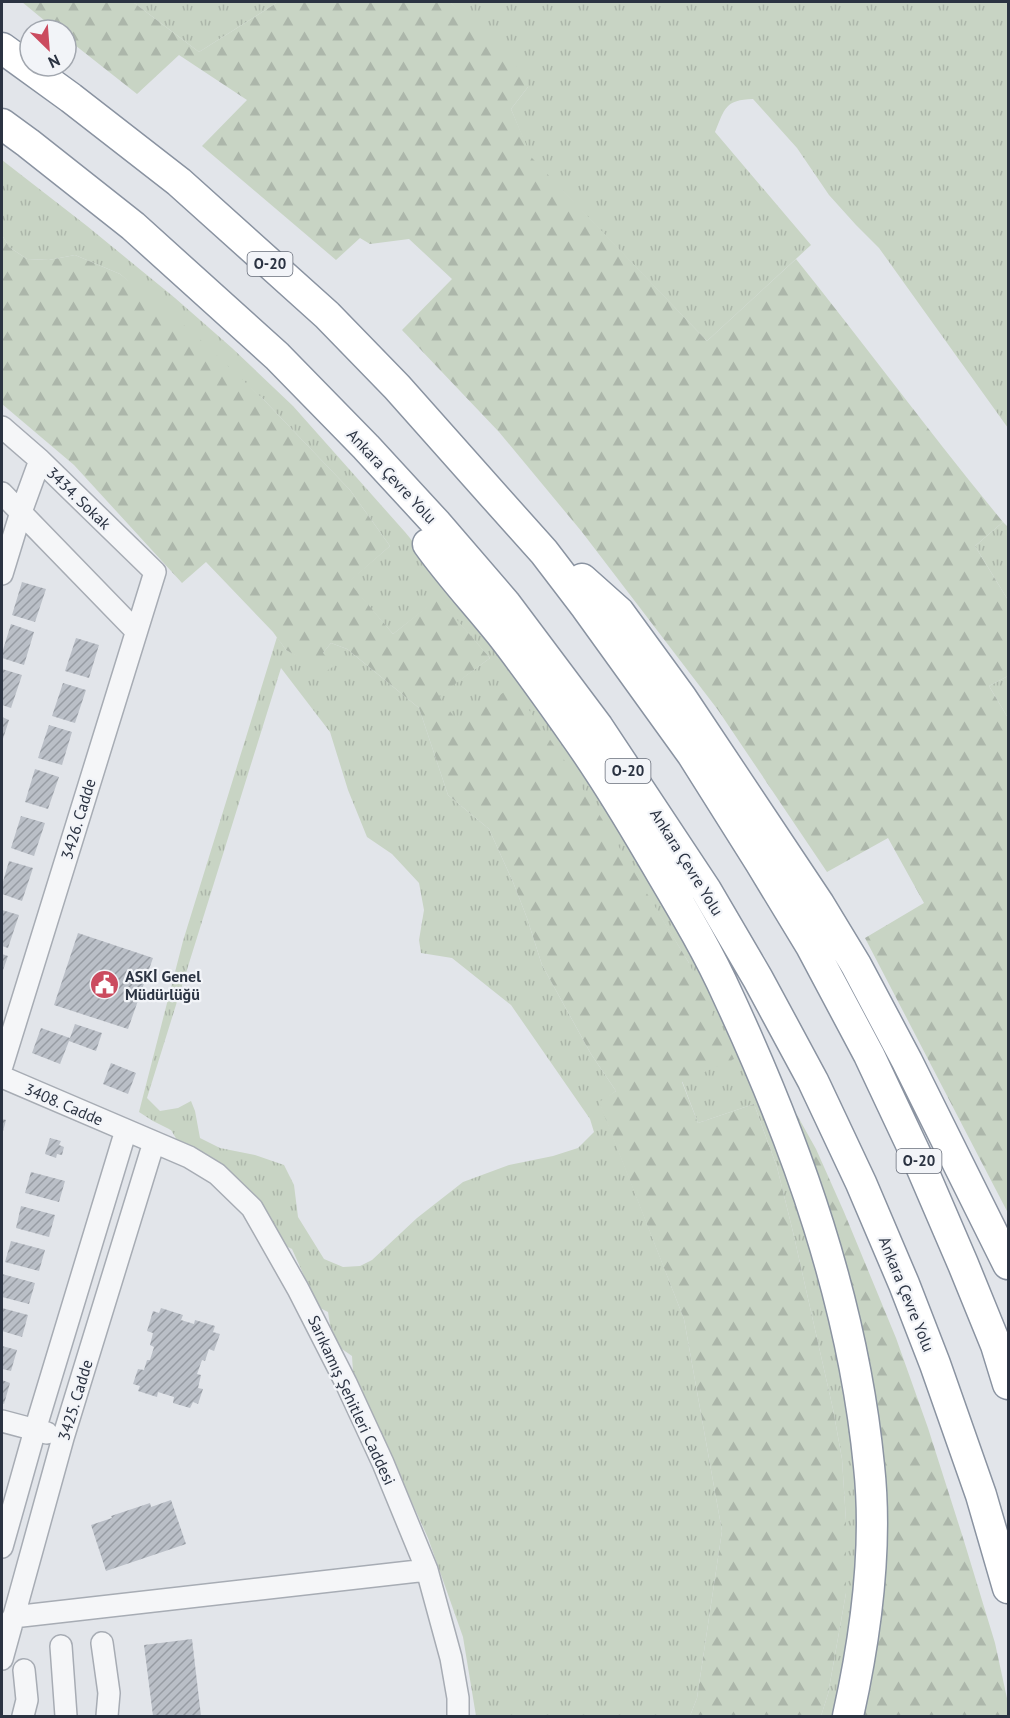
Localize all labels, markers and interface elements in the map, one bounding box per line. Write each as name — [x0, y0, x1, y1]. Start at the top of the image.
north arrow — [18, 18, 78, 78]
text: N — [45, 50, 63, 73]
road number: O-20 — [248, 252, 292, 276]
street label: Ankara Çevre Yolu — [343, 424, 441, 528]
street label: 3434. Sokak — [43, 462, 116, 534]
road number: O-20 — [606, 759, 650, 783]
street label: 3426. Cadde — [56, 776, 100, 862]
street label: Ankara Çevre Yolu — [646, 805, 728, 919]
place label: ASKİ Genel Müdürlüğü — [125, 966, 201, 1004]
public building icon: ASKİ Genel Müdürlüğü — [88, 969, 120, 1001]
street label: 3408. Cadde — [22, 1078, 106, 1130]
road number: O-20 — [896, 1149, 942, 1173]
street label: Ankara Çevre Yolu — [875, 1234, 939, 1354]
street label: Sarıkamış Şehitleri Caddesi — [304, 1312, 400, 1488]
street label: 3425. Cadde — [53, 1357, 97, 1443]

